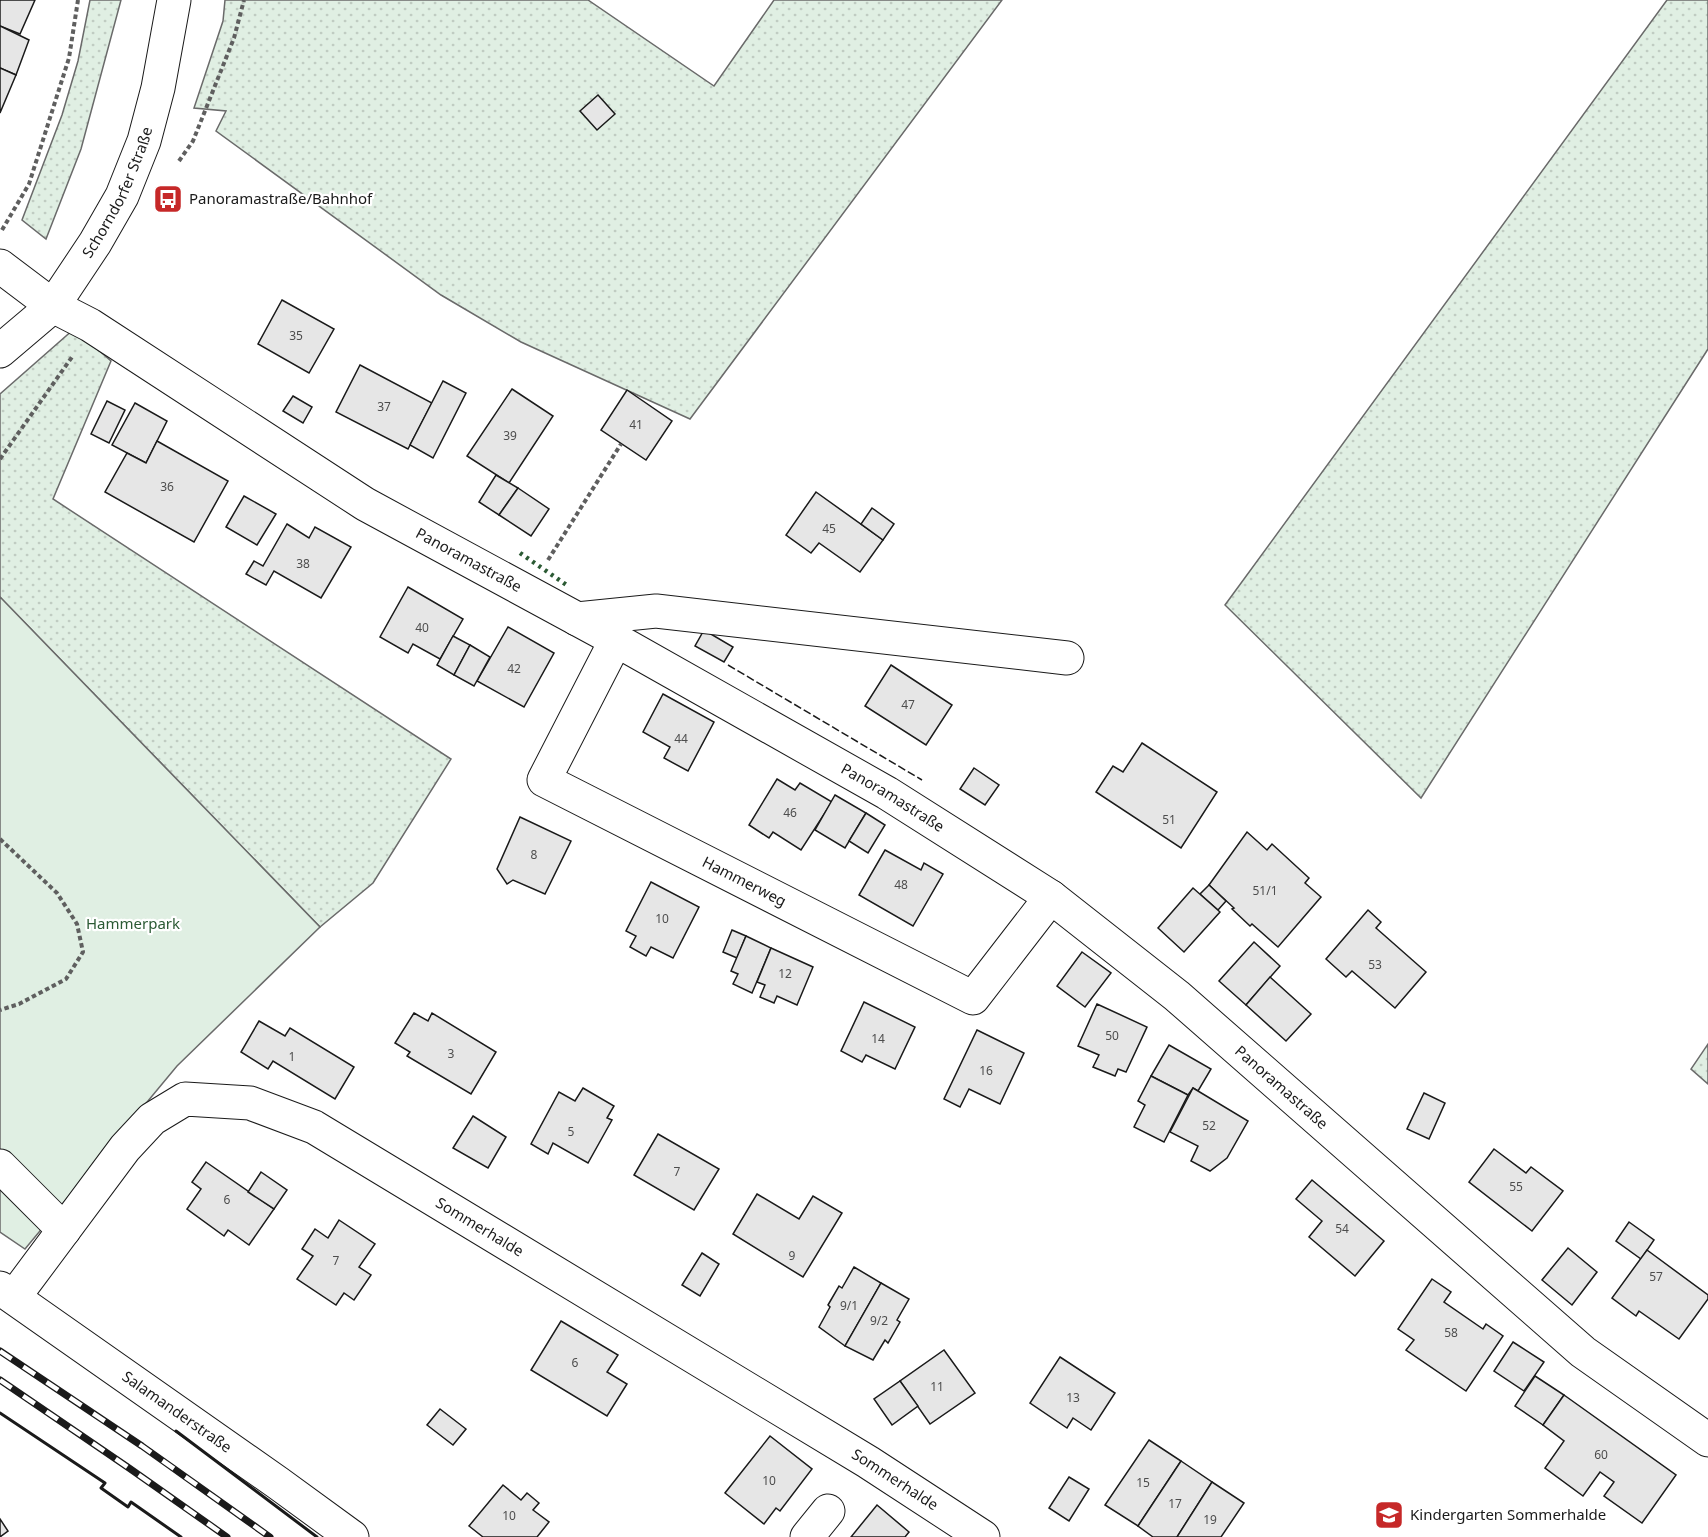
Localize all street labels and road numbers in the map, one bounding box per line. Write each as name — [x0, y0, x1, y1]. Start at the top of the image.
street label: Schorndorfer Straße — [77, 125, 156, 261]
street label: Panoramastraße — [413, 522, 526, 596]
street label: Panoramastraße — [838, 758, 949, 836]
street label: Hammerweg — [699, 851, 790, 911]
street label: Panoramastraße — [1231, 1040, 1333, 1133]
street label: Sommerhalde — [432, 1192, 528, 1261]
street label: Salamanderstraße — [119, 1366, 236, 1457]
street label: Sommerhalde — [848, 1443, 943, 1514]

